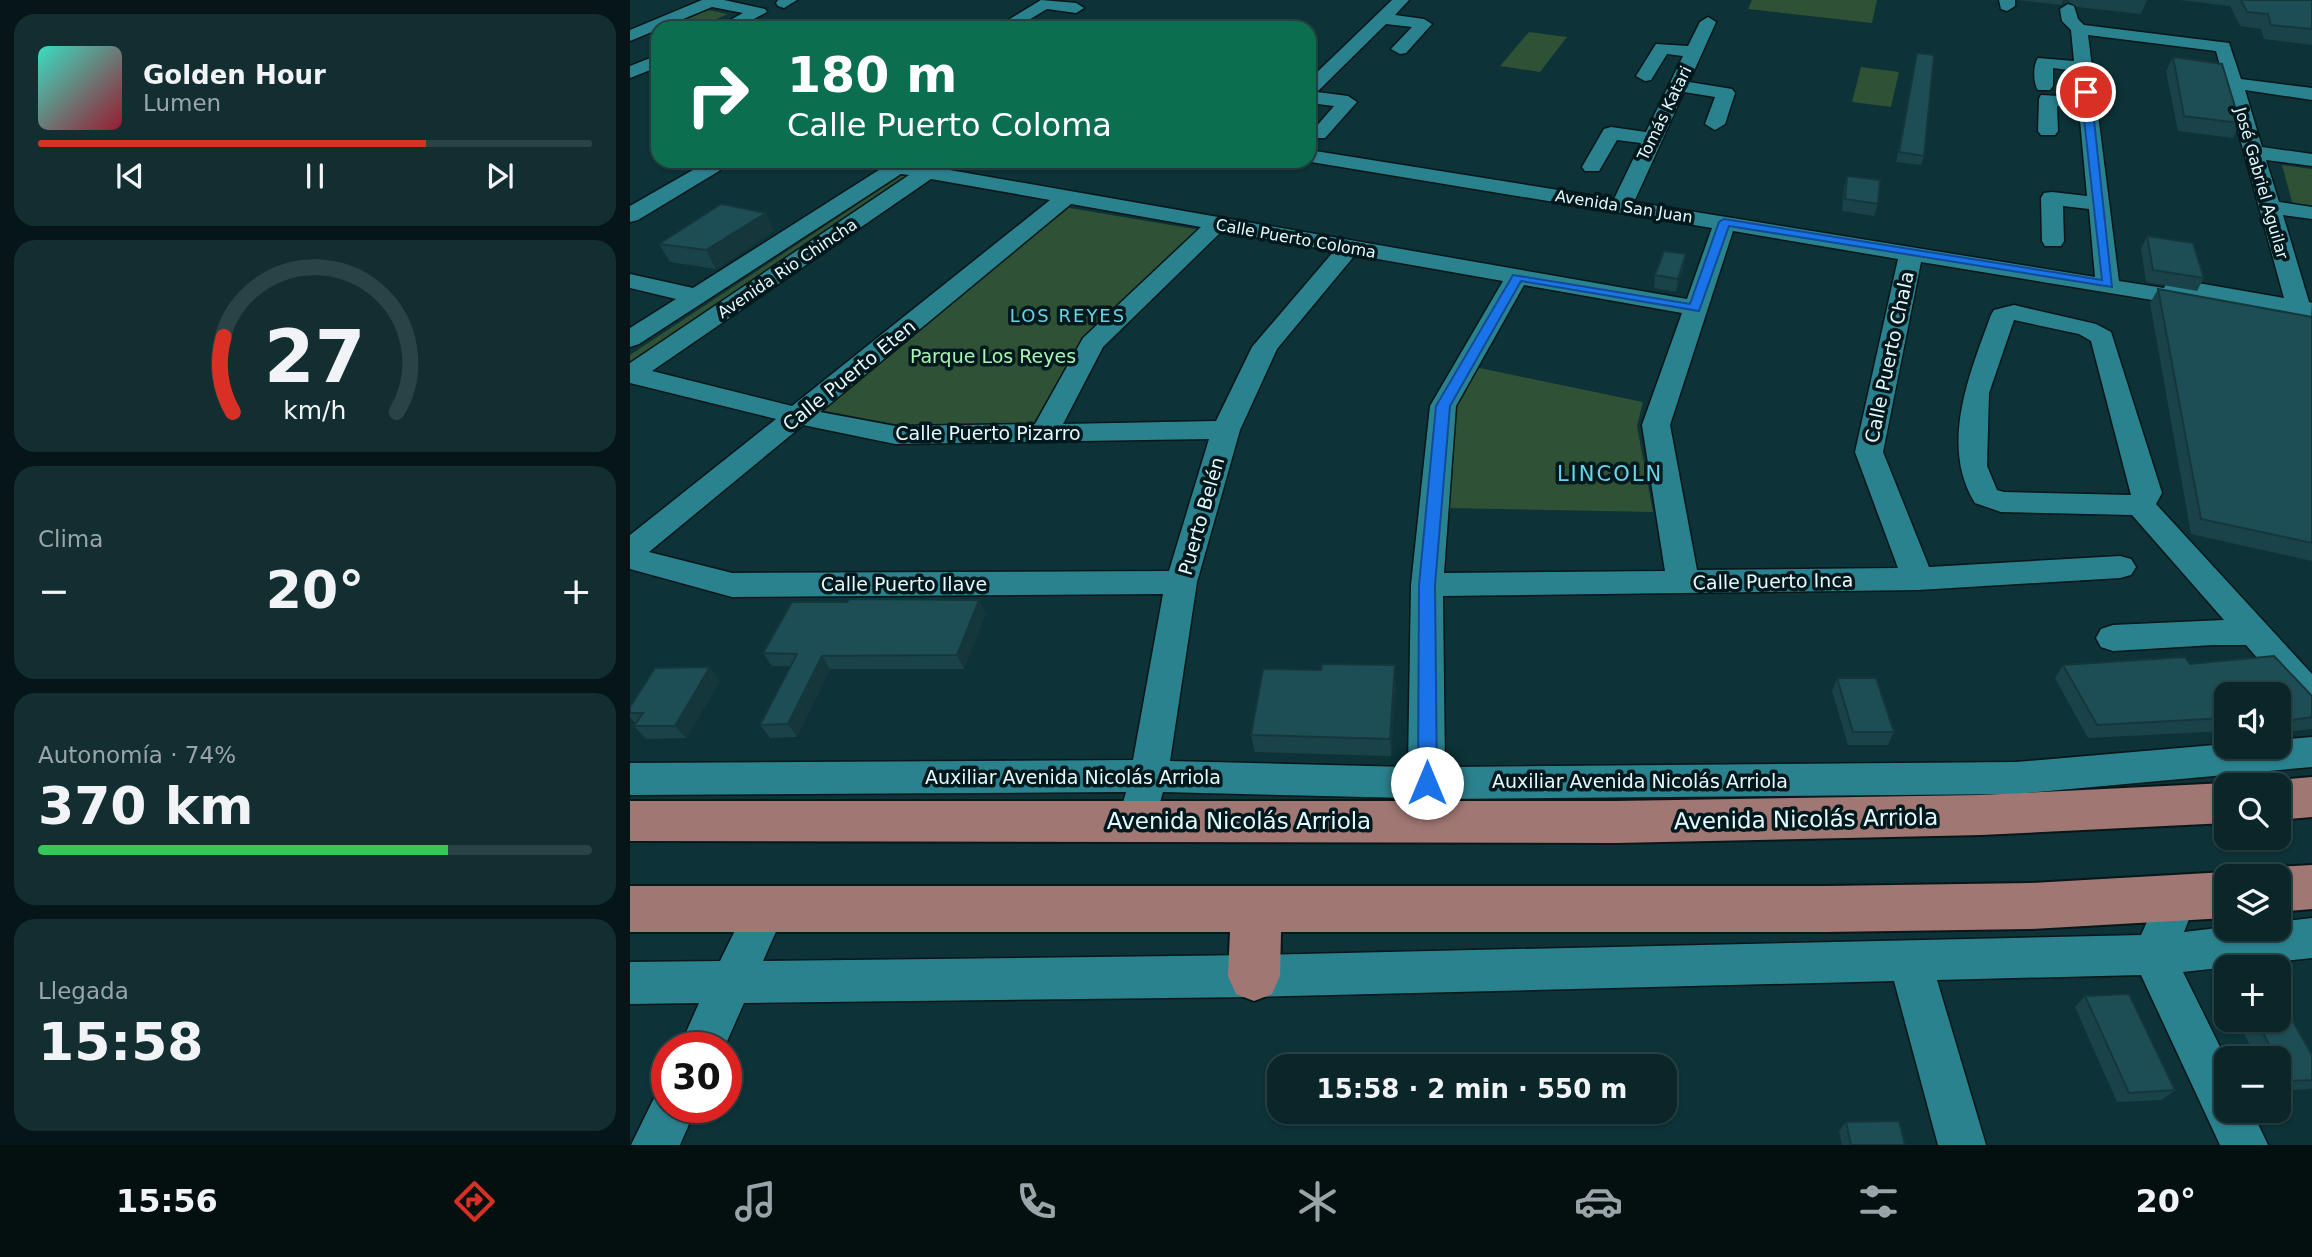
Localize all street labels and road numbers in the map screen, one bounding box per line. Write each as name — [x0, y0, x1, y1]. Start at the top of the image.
street label: Tomás Katari — [1633, 63, 1696, 164]
street label: José Gabriel Aguilar — [2230, 104, 2292, 262]
street label: Avenida San Juan — [1554, 186, 1694, 227]
street label: Avenida Rio Chincha — [714, 215, 861, 322]
street label: Calle Puerto Coloma — [1214, 215, 1378, 262]
street label: Calle Puerto Chala — [1860, 269, 1918, 445]
street label: Calle Puerto Eten — [778, 315, 920, 435]
street label: Calle Puerto Pizarro — [895, 422, 1081, 444]
street label: Puerto Belén — [1174, 455, 1228, 577]
street label: Calle Puerto Inca — [1692, 569, 1854, 593]
street label: Calle Puerto Ilave — [821, 573, 987, 595]
street label: Auxiliar Avenida Nicolás Arriola — [925, 766, 1221, 788]
street label: Auxiliar Avenida Nicolás Arriola — [1492, 770, 1788, 792]
street label: Avenida Nicolás Arriola — [1674, 804, 1938, 834]
street label: Avenida Nicolás Arriola — [1107, 808, 1371, 834]

